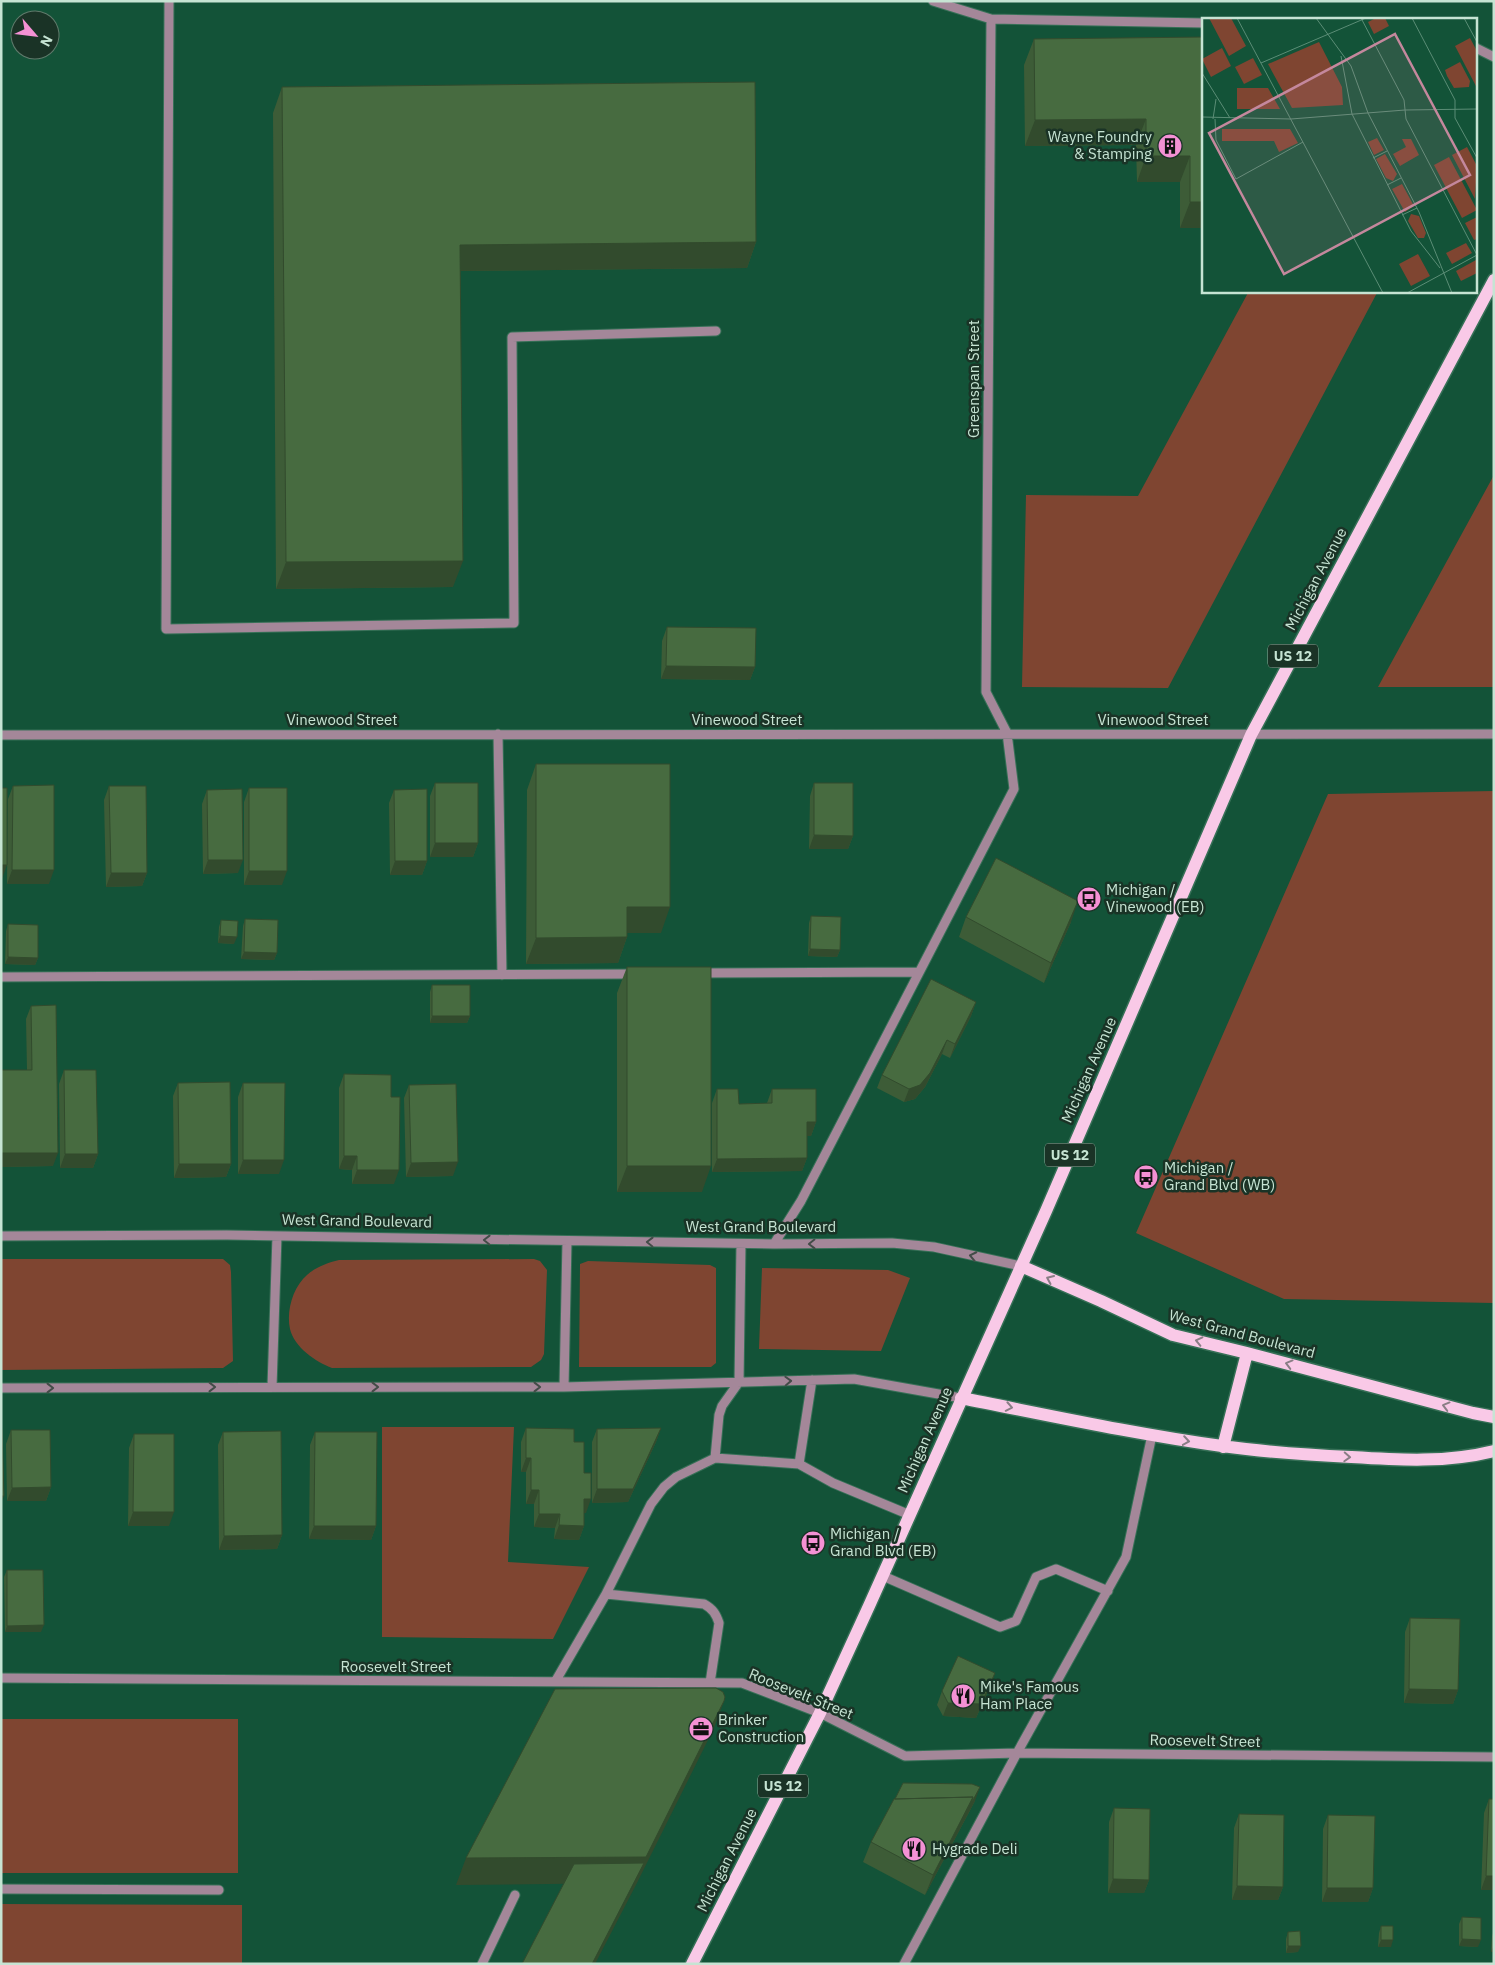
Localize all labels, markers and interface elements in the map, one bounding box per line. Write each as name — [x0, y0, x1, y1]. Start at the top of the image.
north arrow — [10, 10, 60, 60]
inset map — [1202, 18, 1478, 292]
text: N — [36, 32, 57, 50]
place label: Wayne Foundry & Stamping — [1048, 127, 1153, 163]
building icon: Wayne Foundry & Stamping — [1157, 133, 1183, 159]
street label: Greenspan Street — [964, 320, 983, 438]
street label: Michigan Avenue — [1280, 524, 1351, 633]
road number: US 12 — [1268, 644, 1318, 668]
street label: Vinewood Street — [286, 710, 398, 729]
street label: Vinewood Street — [691, 710, 803, 729]
street label: Vinewood Street — [1097, 710, 1209, 729]
place label: Michigan / Vinewood (EB) — [1106, 880, 1205, 916]
bus stop icon: Michigan / Vinewood (EB) — [1076, 886, 1102, 912]
street label: Michigan Avenue — [1057, 1014, 1120, 1126]
road number: US 12 — [1045, 1144, 1095, 1166]
place label: Michigan / Grand Blvd (WB) — [1164, 1158, 1275, 1194]
bus stop icon: Michigan / Grand Blvd (WB) — [1133, 1164, 1159, 1190]
street label: West Grand Boulevard — [282, 1210, 432, 1231]
street label: West Grand Boulevard — [686, 1217, 836, 1236]
one-way arrow — [483, 1234, 491, 1245]
one-way arrow — [645, 1237, 653, 1247]
one-way arrow — [808, 1239, 816, 1249]
one-way arrow — [969, 1251, 978, 1262]
one-way arrow — [1046, 1274, 1055, 1285]
street label: West Grand Boulevard — [1167, 1305, 1317, 1362]
one-way arrow — [1195, 1337, 1204, 1347]
one-way arrow — [1285, 1359, 1294, 1370]
one-way arrow — [784, 1375, 792, 1386]
one-way arrow — [209, 1382, 217, 1392]
one-way arrow — [372, 1382, 379, 1392]
one-way arrow — [534, 1382, 542, 1392]
one-way arrow — [46, 1383, 54, 1393]
street label: Michigan Avenue — [893, 1384, 956, 1496]
one-way arrow — [1442, 1401, 1451, 1412]
one-way arrow — [1005, 1402, 1013, 1412]
one-way arrow — [1182, 1435, 1190, 1445]
one-way arrow — [1344, 1452, 1352, 1463]
place label: Michigan / Grand Blvd (EB) — [830, 1524, 936, 1560]
bus stop icon: Michigan / Grand Blvd (EB) — [800, 1530, 826, 1556]
street label: Roosevelt Street — [340, 1657, 452, 1676]
street label: Roosevelt Street — [746, 1664, 856, 1723]
place label: Mike's Famous Ham Place — [980, 1677, 1079, 1713]
restaurant icon: Mike's Famous Ham Place — [950, 1683, 976, 1709]
place label: Brinker Construction — [718, 1710, 804, 1746]
office icon: Brinker Construction — [688, 1716, 714, 1742]
street label: Roosevelt Street — [1149, 1730, 1261, 1751]
road number: US 12 — [758, 1774, 808, 1798]
street label: Michigan Avenue — [692, 1805, 761, 1915]
restaurant icon: Hygrade Deli — [901, 1836, 927, 1862]
place label: Hygrade Deli — [932, 1839, 1018, 1858]

